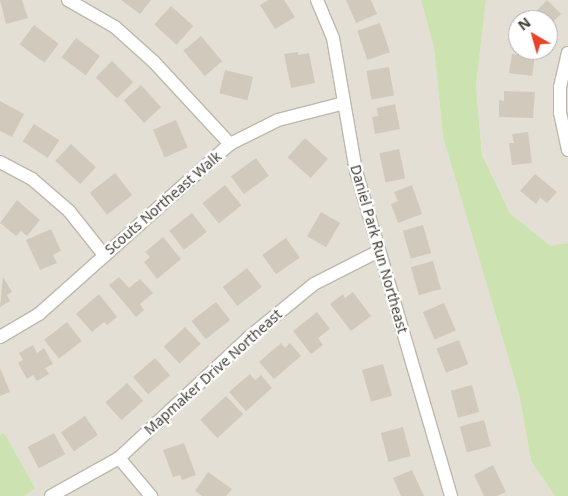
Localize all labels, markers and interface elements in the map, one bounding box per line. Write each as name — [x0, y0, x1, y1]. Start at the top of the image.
north arrow — [508, 10, 558, 60]
text: N — [514, 13, 534, 35]
street label: Scouts Northeast Walk — [102, 148, 224, 258]
street label: Daniel Park Run Northeast — [347, 163, 411, 335]
street label: Mapmaker Drive Northeast — [141, 306, 285, 438]

